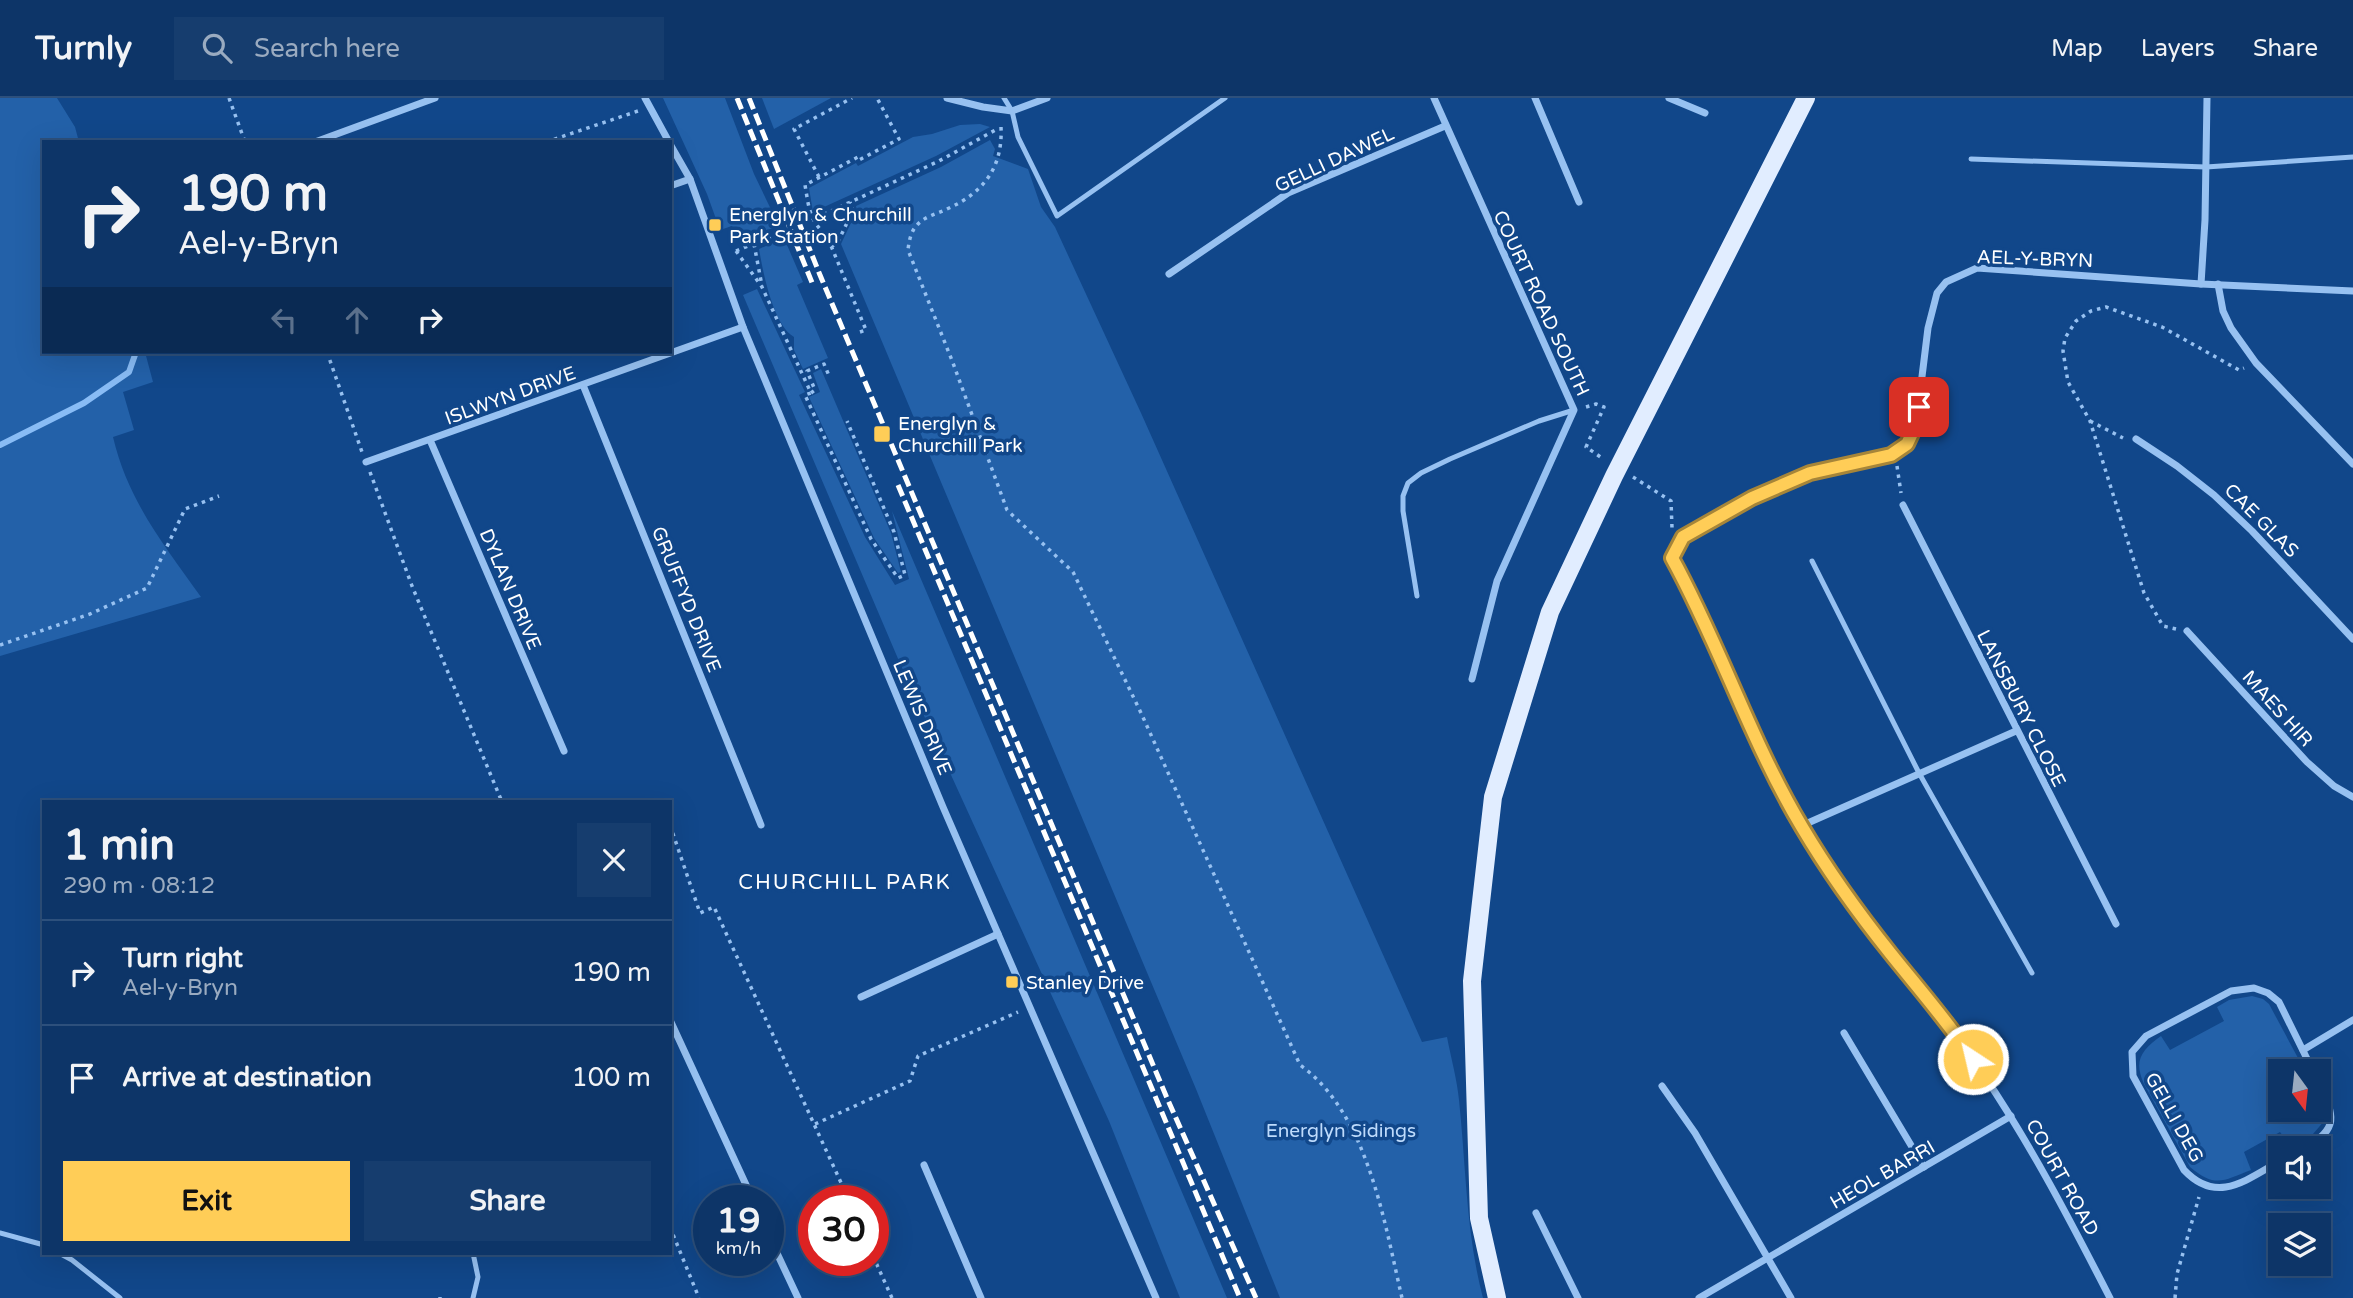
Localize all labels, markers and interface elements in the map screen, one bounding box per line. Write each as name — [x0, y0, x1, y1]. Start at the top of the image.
search box — [174, 17, 664, 80]
text: Turnly — [35, 29, 132, 68]
icon: search — [198, 29, 236, 67]
text: Search here — [254, 33, 400, 64]
text: Map — [2051, 34, 2103, 63]
text: Layers — [2141, 34, 2215, 63]
text: Share — [2253, 34, 2318, 63]
street label: GELLI DAWEL — [1271, 123, 1398, 197]
text: 190 m — [178, 165, 328, 224]
icon: right — [63, 168, 154, 259]
place label: Energlyn & Churchill Park Station — [729, 204, 912, 248]
street label: COURT ROAD SOUTH — [1488, 207, 1594, 400]
marker: Energlyn & Churchill Park Station — [707, 217, 723, 233]
text: Ael-y-Bryn — [178, 225, 339, 263]
street label: AEL-Y-BRYN — [1976, 246, 2094, 272]
icon: left — [265, 301, 303, 339]
icon: ahead — [338, 301, 376, 339]
icon: right — [411, 301, 449, 339]
street label: ISLWYN DRIVE — [442, 362, 579, 430]
pin — [1889, 377, 1949, 437]
icon: arrive — [1900, 388, 1938, 426]
place label: Energlyn & Churchill Park — [898, 413, 1023, 457]
marker: Energlyn & Churchill Park — [872, 424, 892, 444]
street label: CAE GLAS — [2220, 479, 2303, 562]
street label: GRUFFYD DRIVE — [647, 523, 725, 675]
street label: DYLAN DRIVE — [475, 526, 545, 653]
street label: LANSBURY CLOSE — [1972, 626, 2070, 791]
street label: LEWIS DRIVE — [888, 657, 956, 778]
street label: MAES HIR — [2237, 666, 2317, 751]
text: 1 min — [63, 820, 175, 871]
button: close — [577, 823, 651, 897]
district label: CHURCHILL PARK — [738, 870, 952, 895]
text: 290 m · 08:12 — [63, 872, 215, 900]
text: Turn right — [122, 943, 243, 974]
icon: right — [63, 954, 101, 992]
text: 190 m — [571, 957, 651, 988]
place label: Stanley Drive — [1026, 972, 1144, 994]
text: Ael-y-Bryn — [122, 974, 238, 1002]
marker: Stanley Drive — [1004, 974, 1020, 990]
position arrow — [1936, 1022, 2010, 1096]
icon: arrive — [63, 1059, 101, 1097]
north arrow — [2268, 1059, 2331, 1122]
map controls — [2268, 1059, 2331, 1276]
text: Arrive at destination — [122, 1062, 372, 1093]
text: 100 m — [571, 1062, 651, 1093]
street label: GELLI DEG — [2140, 1069, 2208, 1166]
street label: COURT ROAD — [2021, 1115, 2103, 1240]
park label: Energlyn Sidings — [1266, 1120, 1416, 1142]
street label: HEOL BARRI — [1826, 1136, 1939, 1214]
button: sound — [2268, 1136, 2331, 1199]
button: Exit — [63, 1161, 350, 1241]
button: Share — [364, 1161, 651, 1241]
speed limit sign: 30 — [798, 1185, 889, 1276]
text: 19 — [717, 1200, 760, 1242]
button: layers — [2268, 1213, 2331, 1276]
text: km/h — [716, 1237, 761, 1259]

